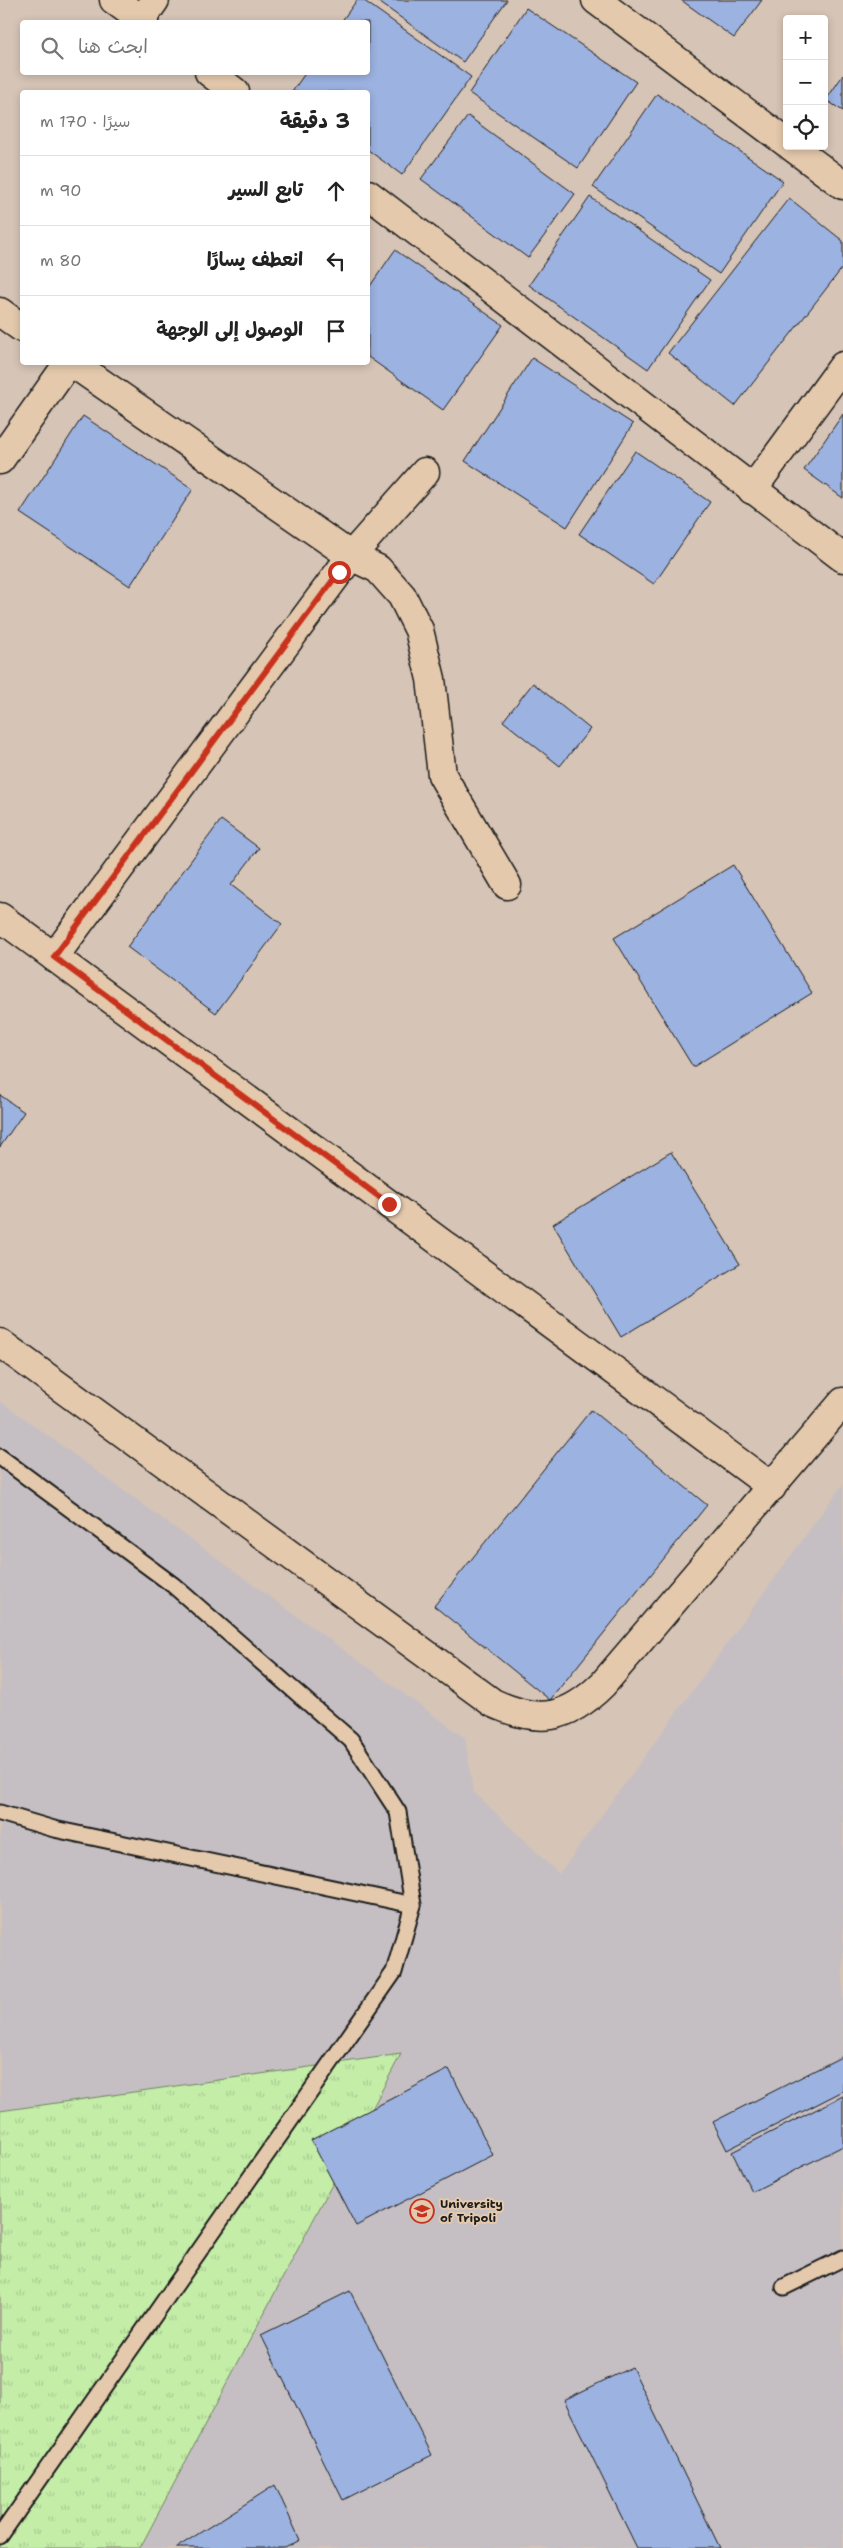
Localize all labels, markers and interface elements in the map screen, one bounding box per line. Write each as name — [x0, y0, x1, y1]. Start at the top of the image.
map controls — [783, 15, 828, 150]
button: + — [783, 15, 828, 60]
search box — [20, 20, 370, 75]
icon: search — [38, 34, 66, 62]
text: ابحث هنا — [78, 34, 148, 59]
button: − — [783, 60, 828, 105]
button: locate — [783, 105, 828, 150]
text: 3 دقيقة — [280, 107, 350, 135]
text: سيرًا · 170 m — [40, 111, 130, 132]
text: تابع السير — [229, 177, 303, 202]
icon: ahead — [322, 177, 350, 205]
text: 90 m — [40, 180, 81, 201]
text: انعطف يسارًا — [207, 247, 303, 272]
icon: left — [322, 247, 350, 275]
text: 80 m — [40, 250, 81, 271]
text: الوصول إلى الوجهة — [156, 317, 303, 342]
icon: arrive — [322, 317, 350, 345]
route start — [328, 561, 351, 584]
route end — [378, 1193, 401, 1216]
place label: University of Tripoli — [440, 2196, 503, 2226]
school or university icon: University of Tripoli — [409, 2198, 435, 2224]

